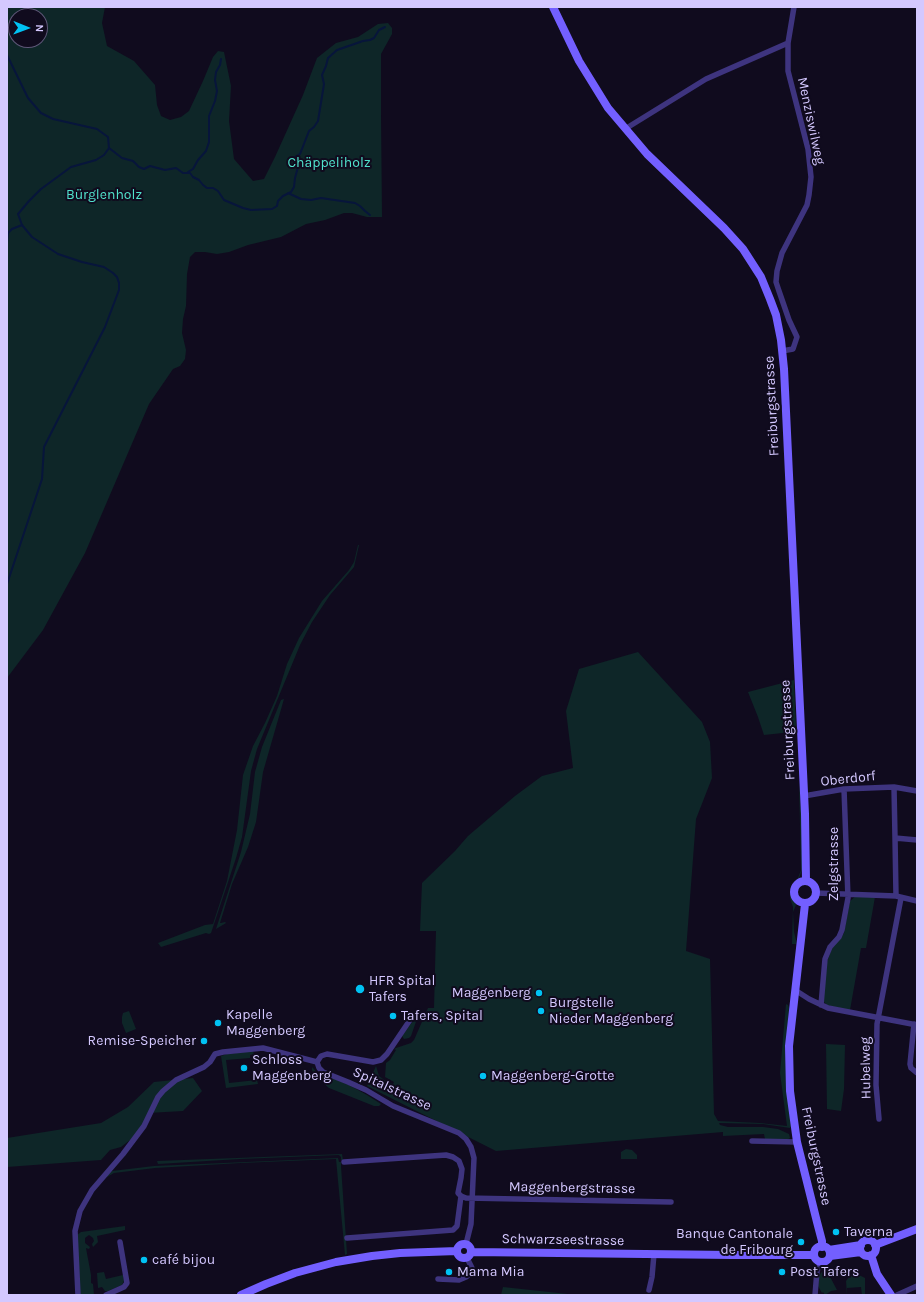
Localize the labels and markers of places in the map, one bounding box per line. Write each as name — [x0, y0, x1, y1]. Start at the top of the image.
place label: HFR Spital Tafers — [369, 973, 435, 1006]
marker: HFR Spital Tafers — [354, 983, 366, 995]
place label: Maggenberg — [452, 985, 531, 1001]
marker: Maggenberg — [534, 988, 544, 998]
place label: Burgstelle Nieder Maggenberg — [549, 995, 673, 1028]
marker: Burgstelle Nieder Maggenberg — [536, 1006, 546, 1016]
place label: Kapelle Maggenberg — [226, 1007, 305, 1040]
place label: Tafers, Spital — [401, 1008, 483, 1024]
marker: Tafers, Spital — [388, 1011, 398, 1021]
marker: Kapelle Maggenberg — [213, 1018, 223, 1028]
place label: Remise-Speicher — [88, 1033, 196, 1049]
marker: Remise-Speicher — [199, 1036, 209, 1046]
place label: Schloss Maggenberg — [252, 1052, 331, 1084]
marker: Schloss Maggenberg — [239, 1063, 249, 1073]
place label: Maggenberg-Grotte — [491, 1068, 615, 1084]
marker: Maggenberg-Grotte — [478, 1071, 488, 1081]
place label: Taverna — [844, 1224, 893, 1240]
place label: Banque Cantonale de Fribourg — [676, 1226, 793, 1258]
marker: Taverna — [831, 1227, 841, 1237]
marker: Banque Cantonale de Fribourg — [796, 1237, 806, 1247]
place label: café bijou — [152, 1252, 215, 1268]
marker: café bijou — [139, 1255, 149, 1265]
place label: Mama Mia — [457, 1264, 524, 1280]
place label: Post Tafers — [790, 1264, 859, 1280]
marker: Mama Mia — [444, 1267, 454, 1277]
marker: Post Tafers — [777, 1267, 787, 1277]

